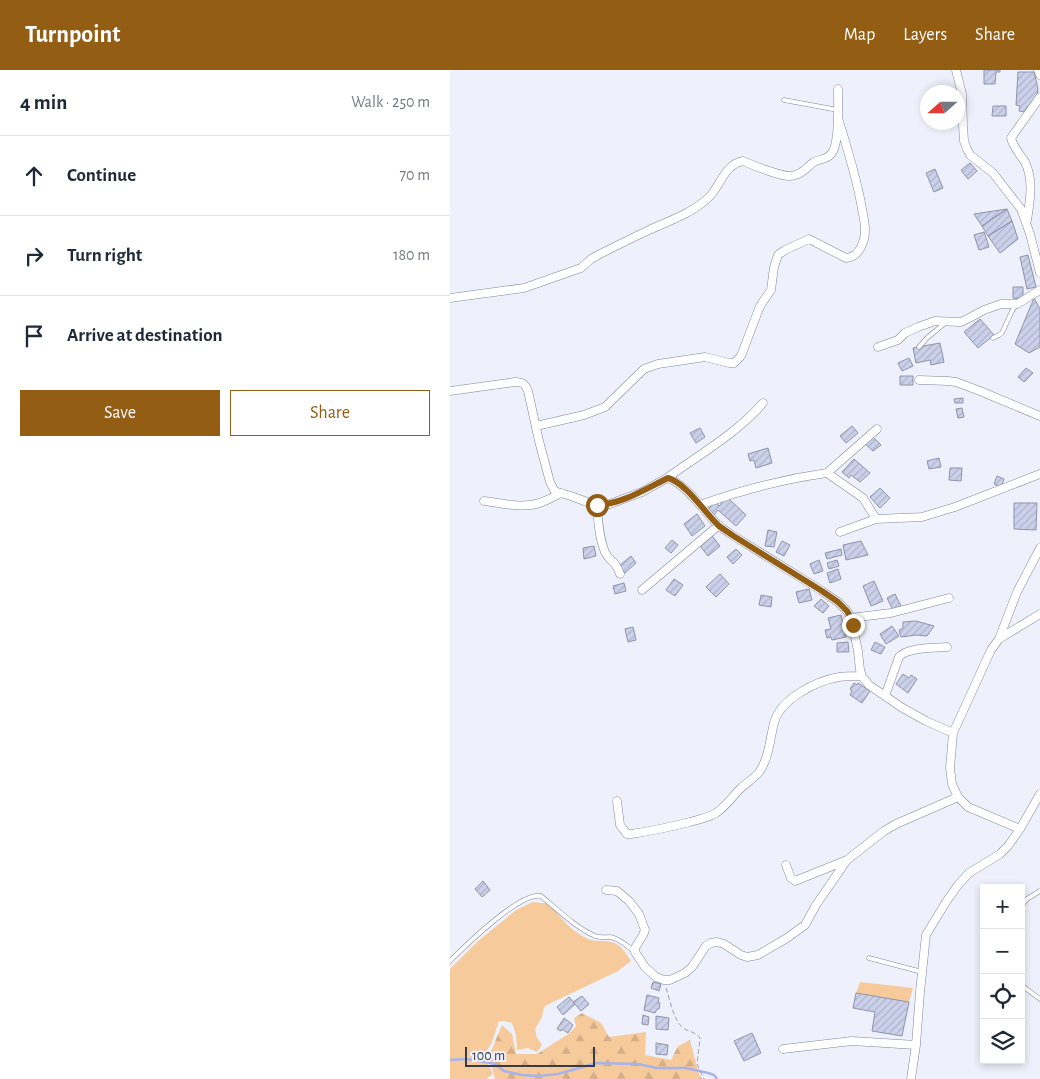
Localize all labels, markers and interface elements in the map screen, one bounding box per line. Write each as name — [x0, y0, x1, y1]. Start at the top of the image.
text: Turnpoint — [25, 23, 120, 47]
text: Map — [844, 26, 875, 44]
text: Layers — [903, 26, 947, 44]
text: Share — [975, 26, 1015, 44]
north arrow — [920, 85, 965, 130]
text: 4 min — [20, 92, 67, 113]
text: Walk · 250 m — [351, 94, 430, 110]
icon: ahead — [20, 162, 48, 190]
text: Continue — [67, 166, 136, 185]
text: 70 m — [399, 167, 430, 183]
icon: right — [20, 242, 48, 270]
text: Turn right — [67, 246, 142, 265]
text: 180 m — [393, 247, 430, 263]
icon: arrive — [20, 322, 48, 350]
text: Arrive at destination — [67, 326, 223, 345]
button: Save — [20, 390, 220, 436]
button: Share — [230, 390, 430, 436]
route start — [586, 494, 609, 517]
route end — [842, 614, 865, 637]
map controls — [980, 884, 1025, 1064]
button: + — [980, 884, 1025, 929]
button: − — [980, 929, 1025, 974]
button: locate — [980, 974, 1025, 1019]
button: layers — [980, 1019, 1025, 1064]
scale bar — [465, 1044, 595, 1067]
text: 100 m — [472, 1049, 505, 1063]

